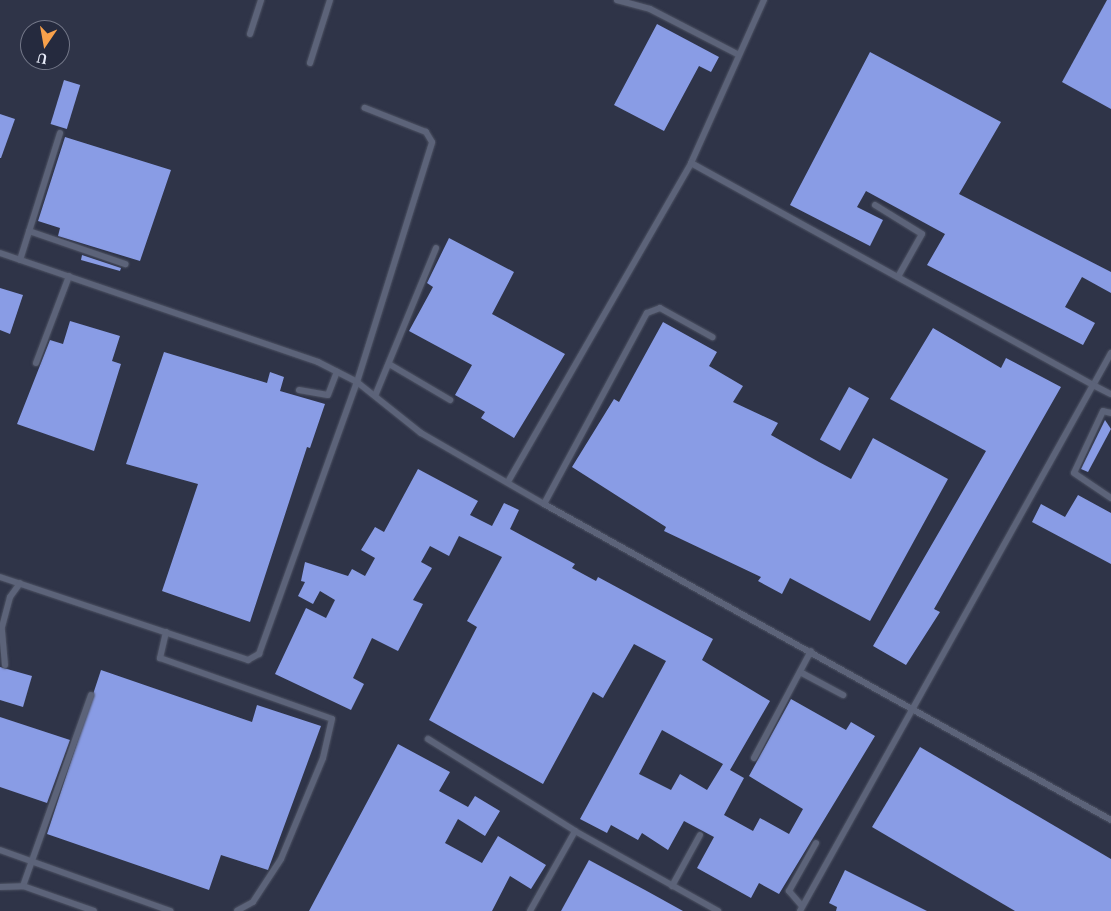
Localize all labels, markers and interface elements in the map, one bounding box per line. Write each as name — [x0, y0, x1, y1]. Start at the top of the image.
north arrow — [20, 20, 70, 70]
text: U — [35, 49, 49, 70]

